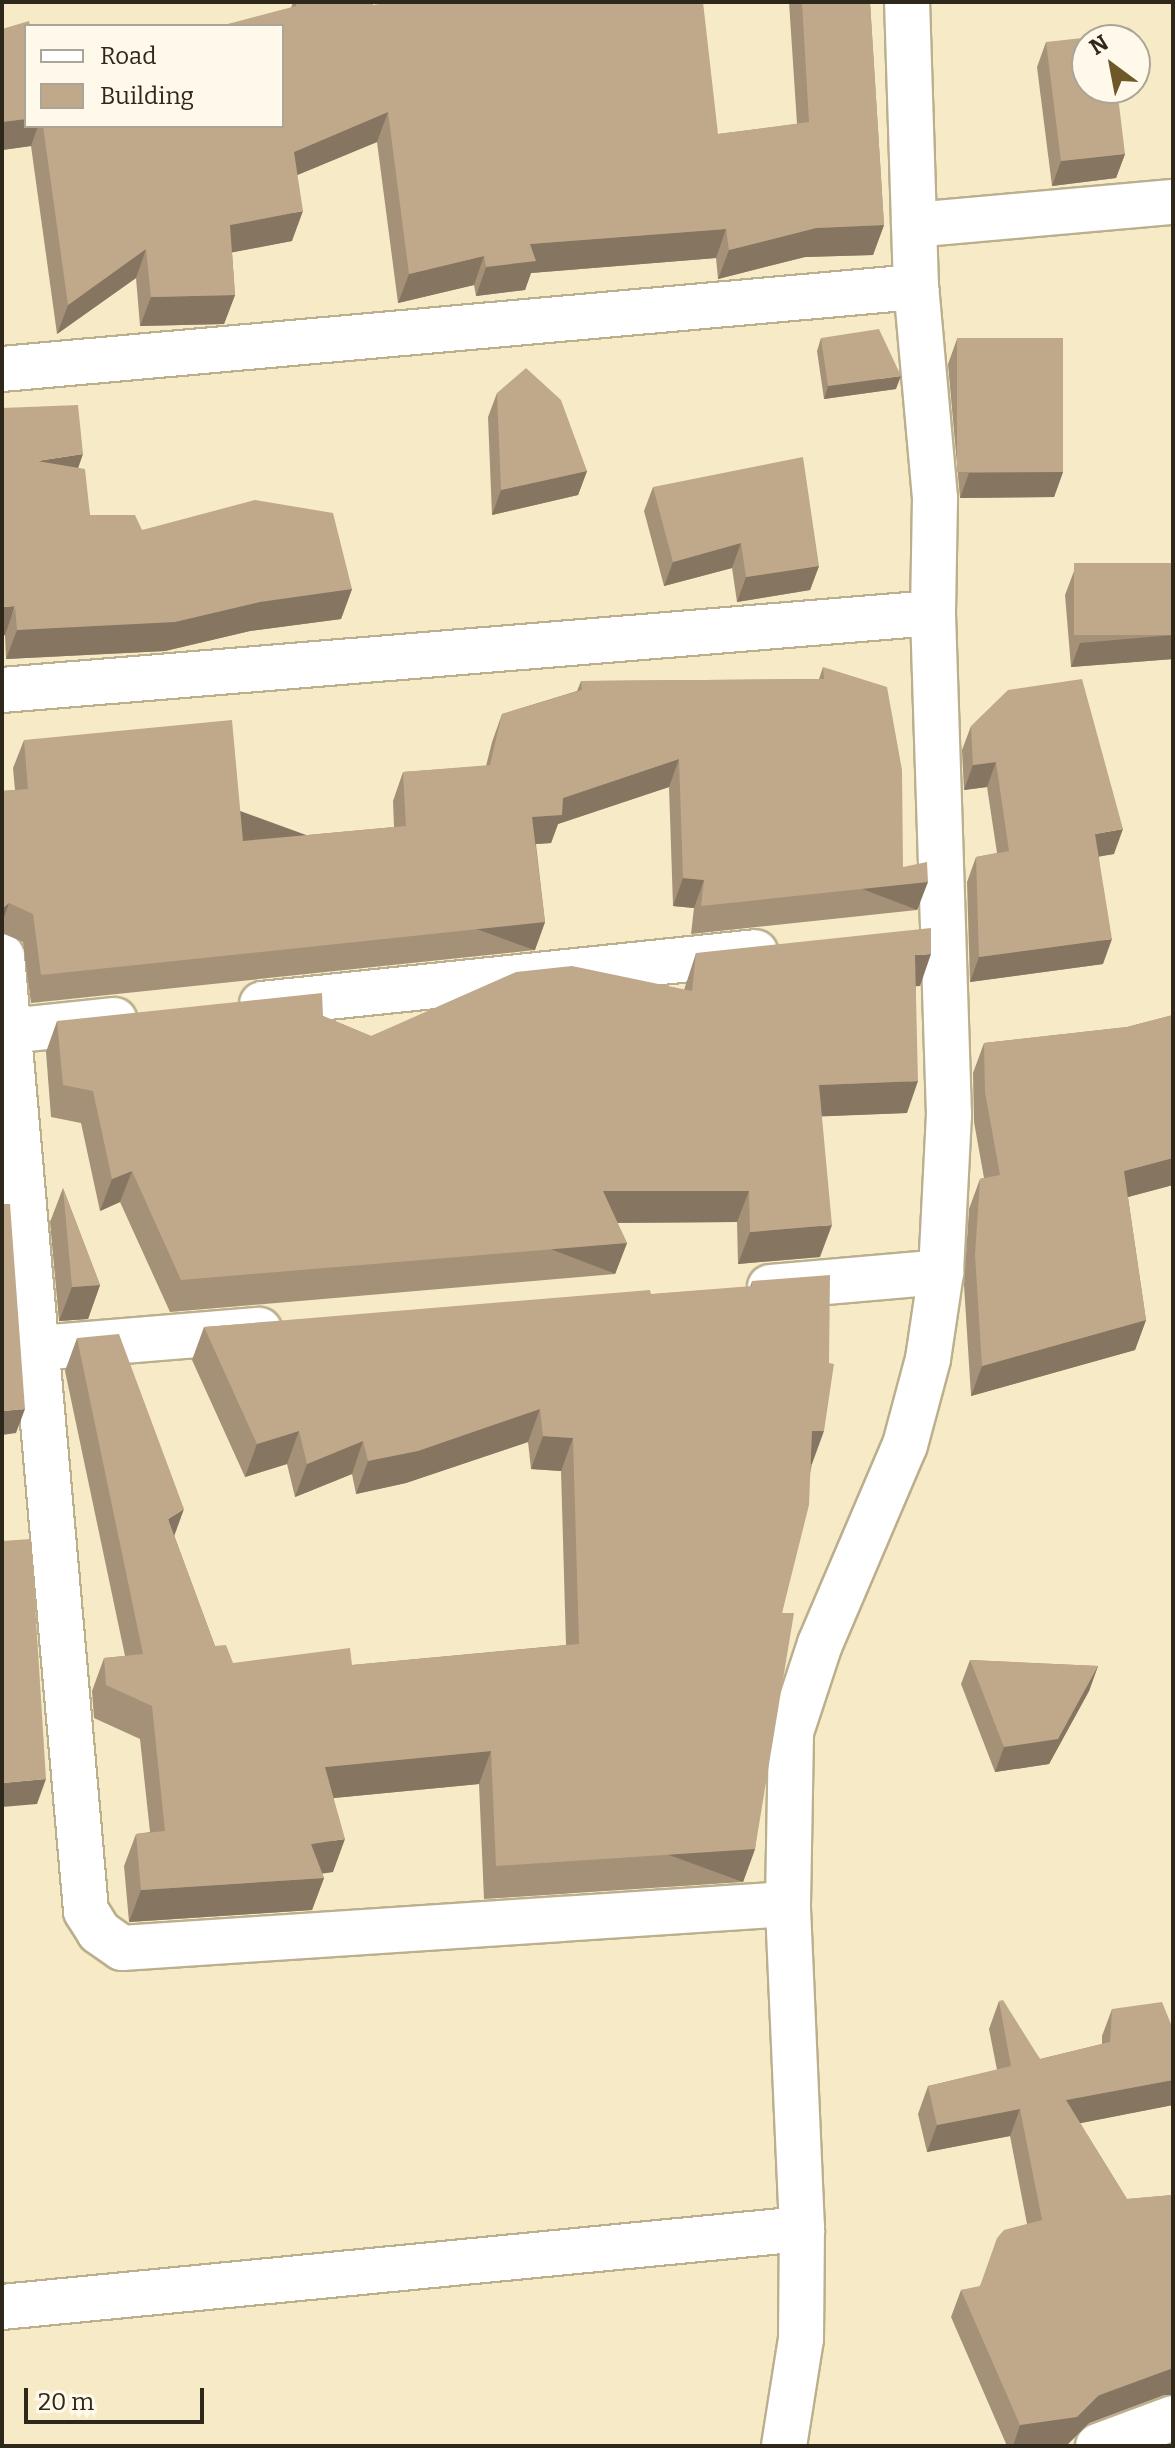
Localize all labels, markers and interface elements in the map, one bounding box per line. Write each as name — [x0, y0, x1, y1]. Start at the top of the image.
legend — [24, 24, 284, 128]
north arrow — [1071, 24, 1151, 104]
text: N — [1085, 29, 1113, 61]
text: Road — [100, 42, 156, 70]
text: Building — [100, 82, 194, 110]
scale bar — [28, 2372, 208, 2422]
text: 20 m — [38, 2388, 94, 2416]

